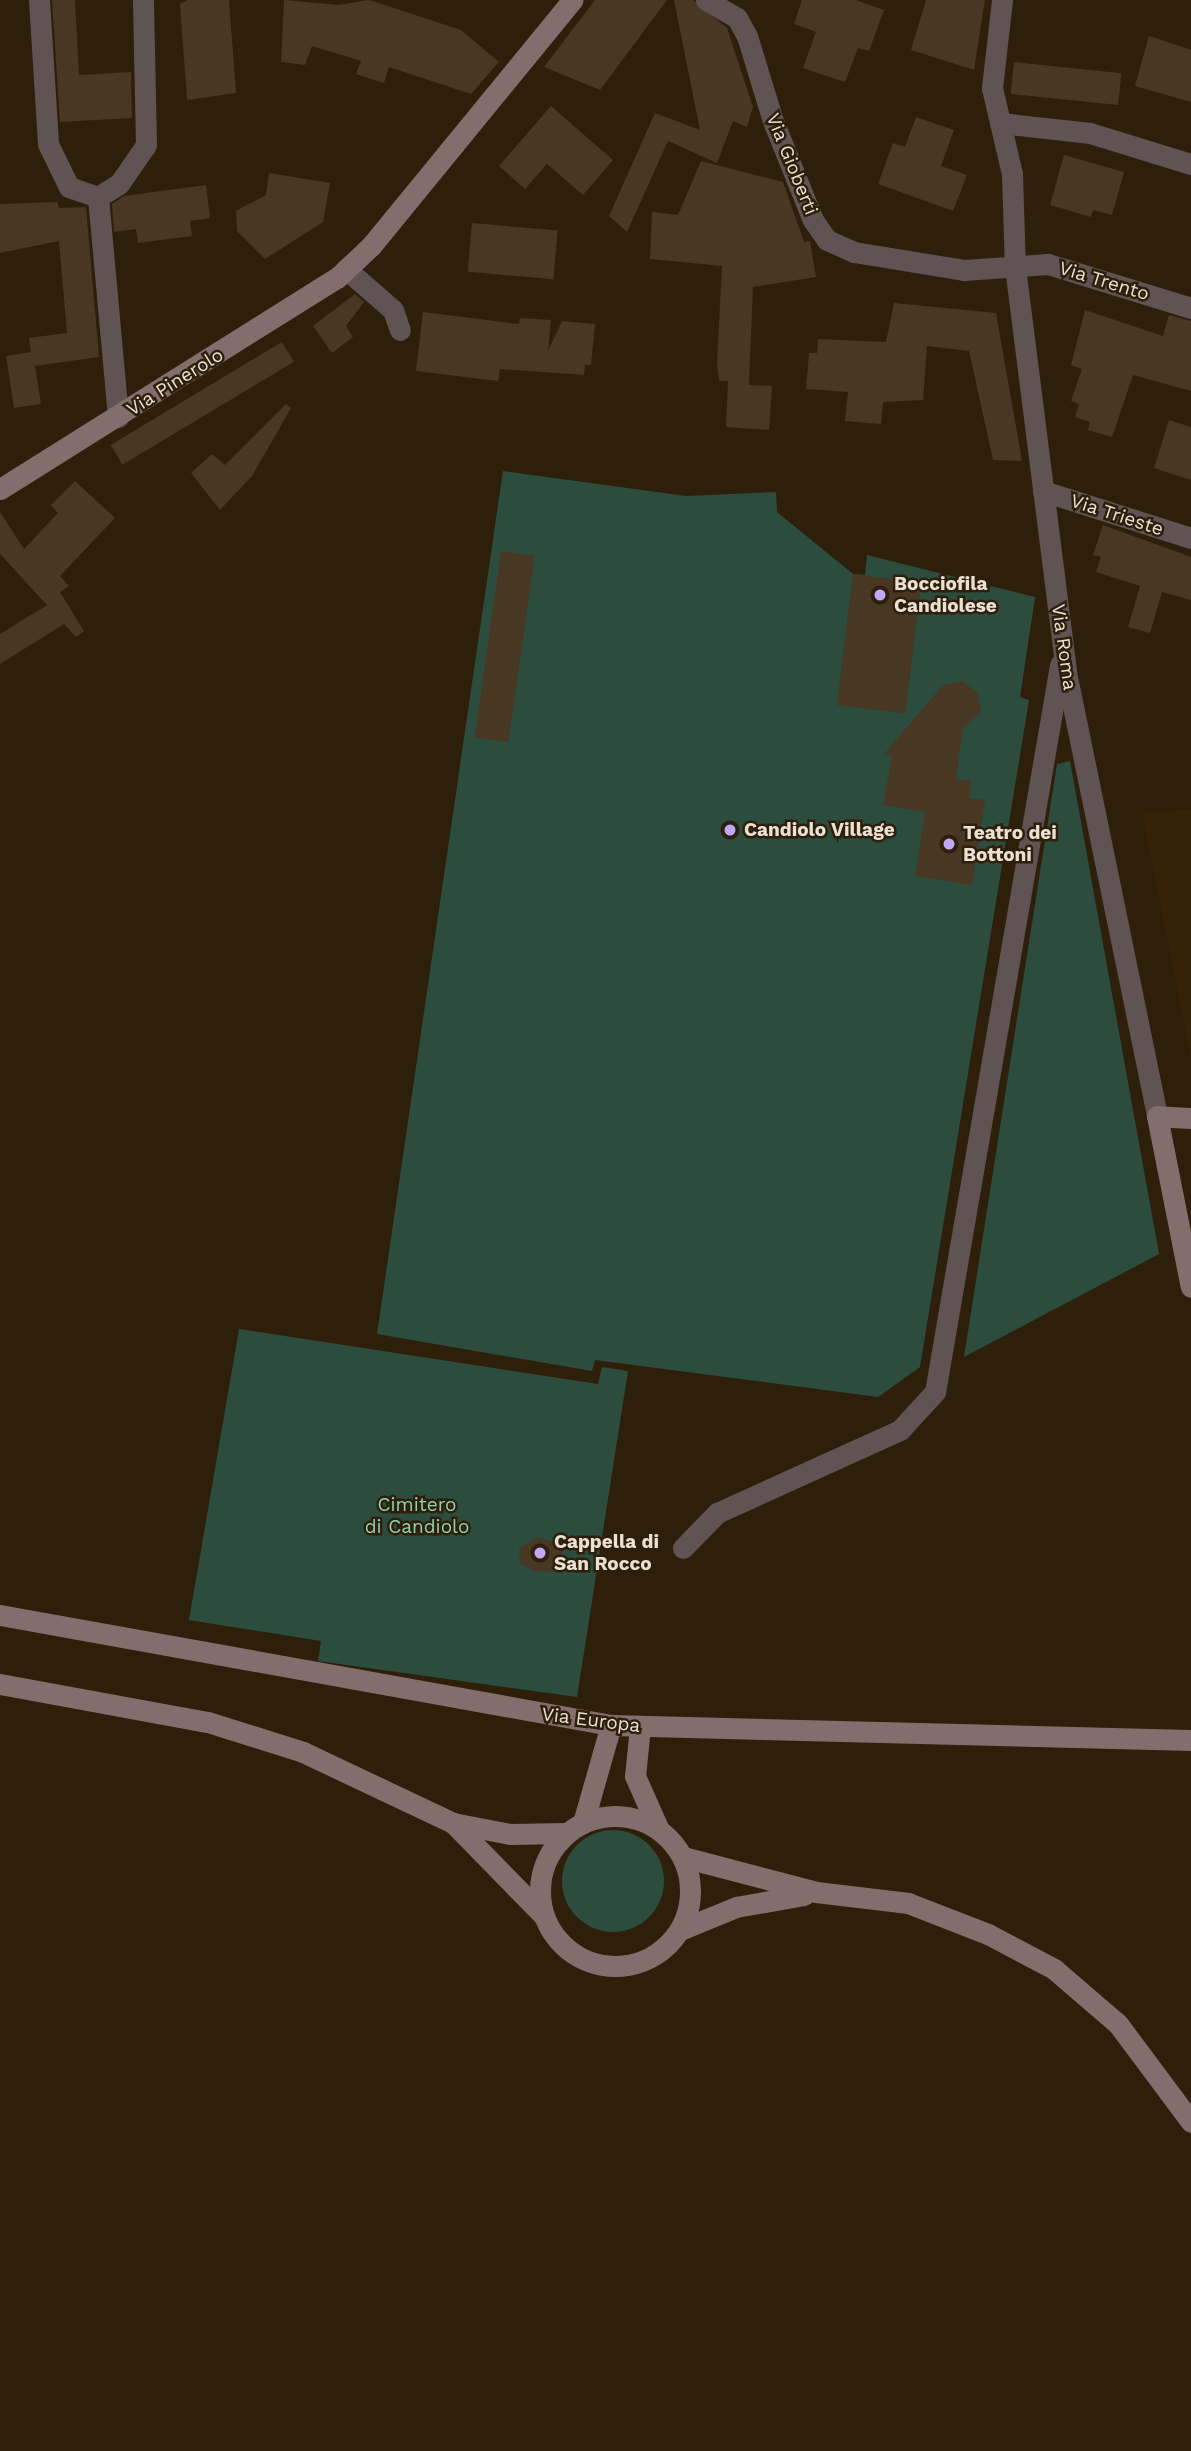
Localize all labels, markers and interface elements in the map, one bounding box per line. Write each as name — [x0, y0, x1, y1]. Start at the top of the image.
street label: Via Gioberti — [761, 110, 823, 218]
street label: Via Trento — [1056, 256, 1152, 306]
street label: Via Pinerolo — [122, 343, 228, 421]
street label: Via Trieste — [1067, 489, 1167, 541]
place label: Bocciofila Candiolese — [894, 573, 997, 617]
marker: Bocciofila Candiolese — [872, 587, 888, 603]
street label: Via Roma — [1047, 602, 1081, 692]
place label: Candiolo Village — [744, 819, 895, 841]
marker: Candiolo Village — [722, 822, 738, 838]
place label: Teatro dei Bottoni — [963, 822, 1057, 866]
marker: Teatro dei Bottoni — [941, 836, 957, 852]
park label: Cimitero di Candiolo — [365, 1494, 469, 1538]
place label: Cappella di San Rocco — [554, 1531, 659, 1575]
marker: Cappella di San Rocco — [532, 1545, 548, 1561]
street label: Via Europa — [540, 1703, 642, 1737]

